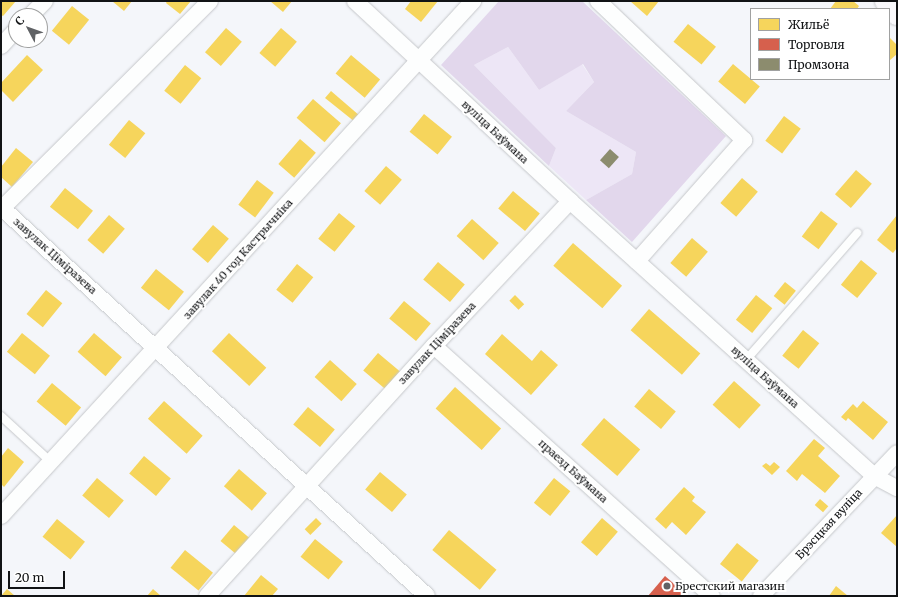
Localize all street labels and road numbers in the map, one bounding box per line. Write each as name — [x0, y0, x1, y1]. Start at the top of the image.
street label: вуліца Баўмана — [459, 98, 531, 166]
street label: завулак 40 год Кастрычніка — [181, 196, 295, 322]
street label: завулак Ціміразева — [11, 215, 99, 297]
street label: завулак Ціміразева — [396, 299, 478, 387]
street label: вуліца Баўмана — [728, 343, 802, 411]
street label: праезд Баўмана — [536, 436, 610, 506]
street label: Брэсцкая вуліца — [793, 486, 865, 562]

